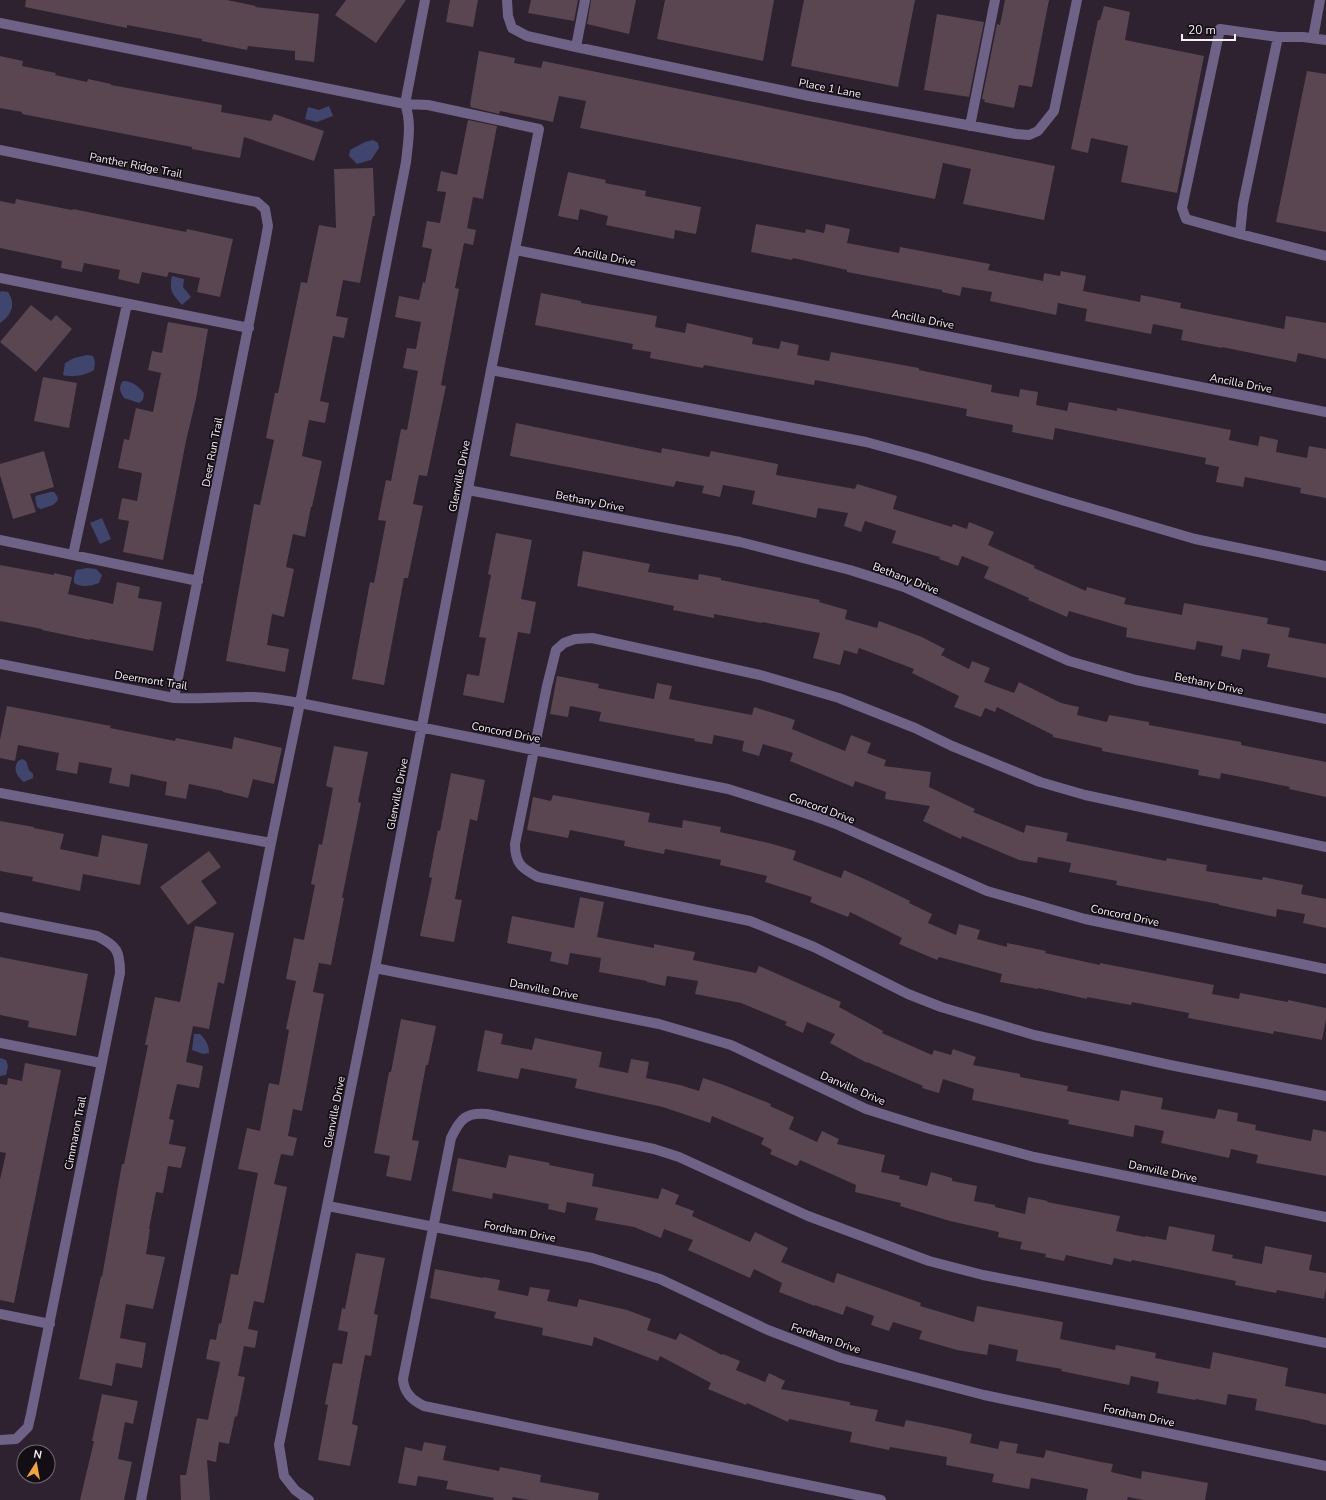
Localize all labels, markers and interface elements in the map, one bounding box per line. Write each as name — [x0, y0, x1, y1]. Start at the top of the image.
scale bar — [1182, 16, 1235, 42]
text: 20 m — [1188, 22, 1216, 38]
street label: Place 1 Lane — [798, 75, 862, 102]
street label: Panther Ridge Trail — [88, 149, 184, 182]
street label: Ancilla Drive — [572, 243, 637, 270]
street label: Ancilla Drive — [890, 306, 955, 333]
street label: Ancilla Drive — [1208, 370, 1273, 397]
street label: Deer Run Trail — [198, 415, 227, 488]
street label: Glenville Drive — [445, 439, 474, 513]
street label: Bethany Drive — [554, 487, 626, 516]
street label: Bethany Drive — [870, 559, 941, 598]
street label: Deermont Trail — [113, 667, 189, 694]
street label: Bethany Drive — [1173, 669, 1245, 698]
street label: Concord Drive — [470, 718, 542, 747]
street label: Glenville Drive — [383, 757, 412, 831]
street label: Concord Drive — [787, 790, 857, 827]
street label: Concord Drive — [1089, 901, 1161, 930]
street label: Danville Drive — [508, 975, 580, 1004]
street label: Danville Drive — [818, 1068, 888, 1109]
street label: Glenville Drive — [320, 1075, 349, 1149]
street label: Cimmaron Trail — [61, 1094, 90, 1171]
street label: Danville Drive — [1127, 1157, 1199, 1186]
street label: Fordham Drive — [483, 1217, 557, 1246]
street label: Fordham Drive — [789, 1320, 863, 1357]
street label: Fordham Drive — [1102, 1401, 1176, 1430]
north arrow — [16, 1444, 56, 1484]
text: N — [32, 1447, 43, 1463]

